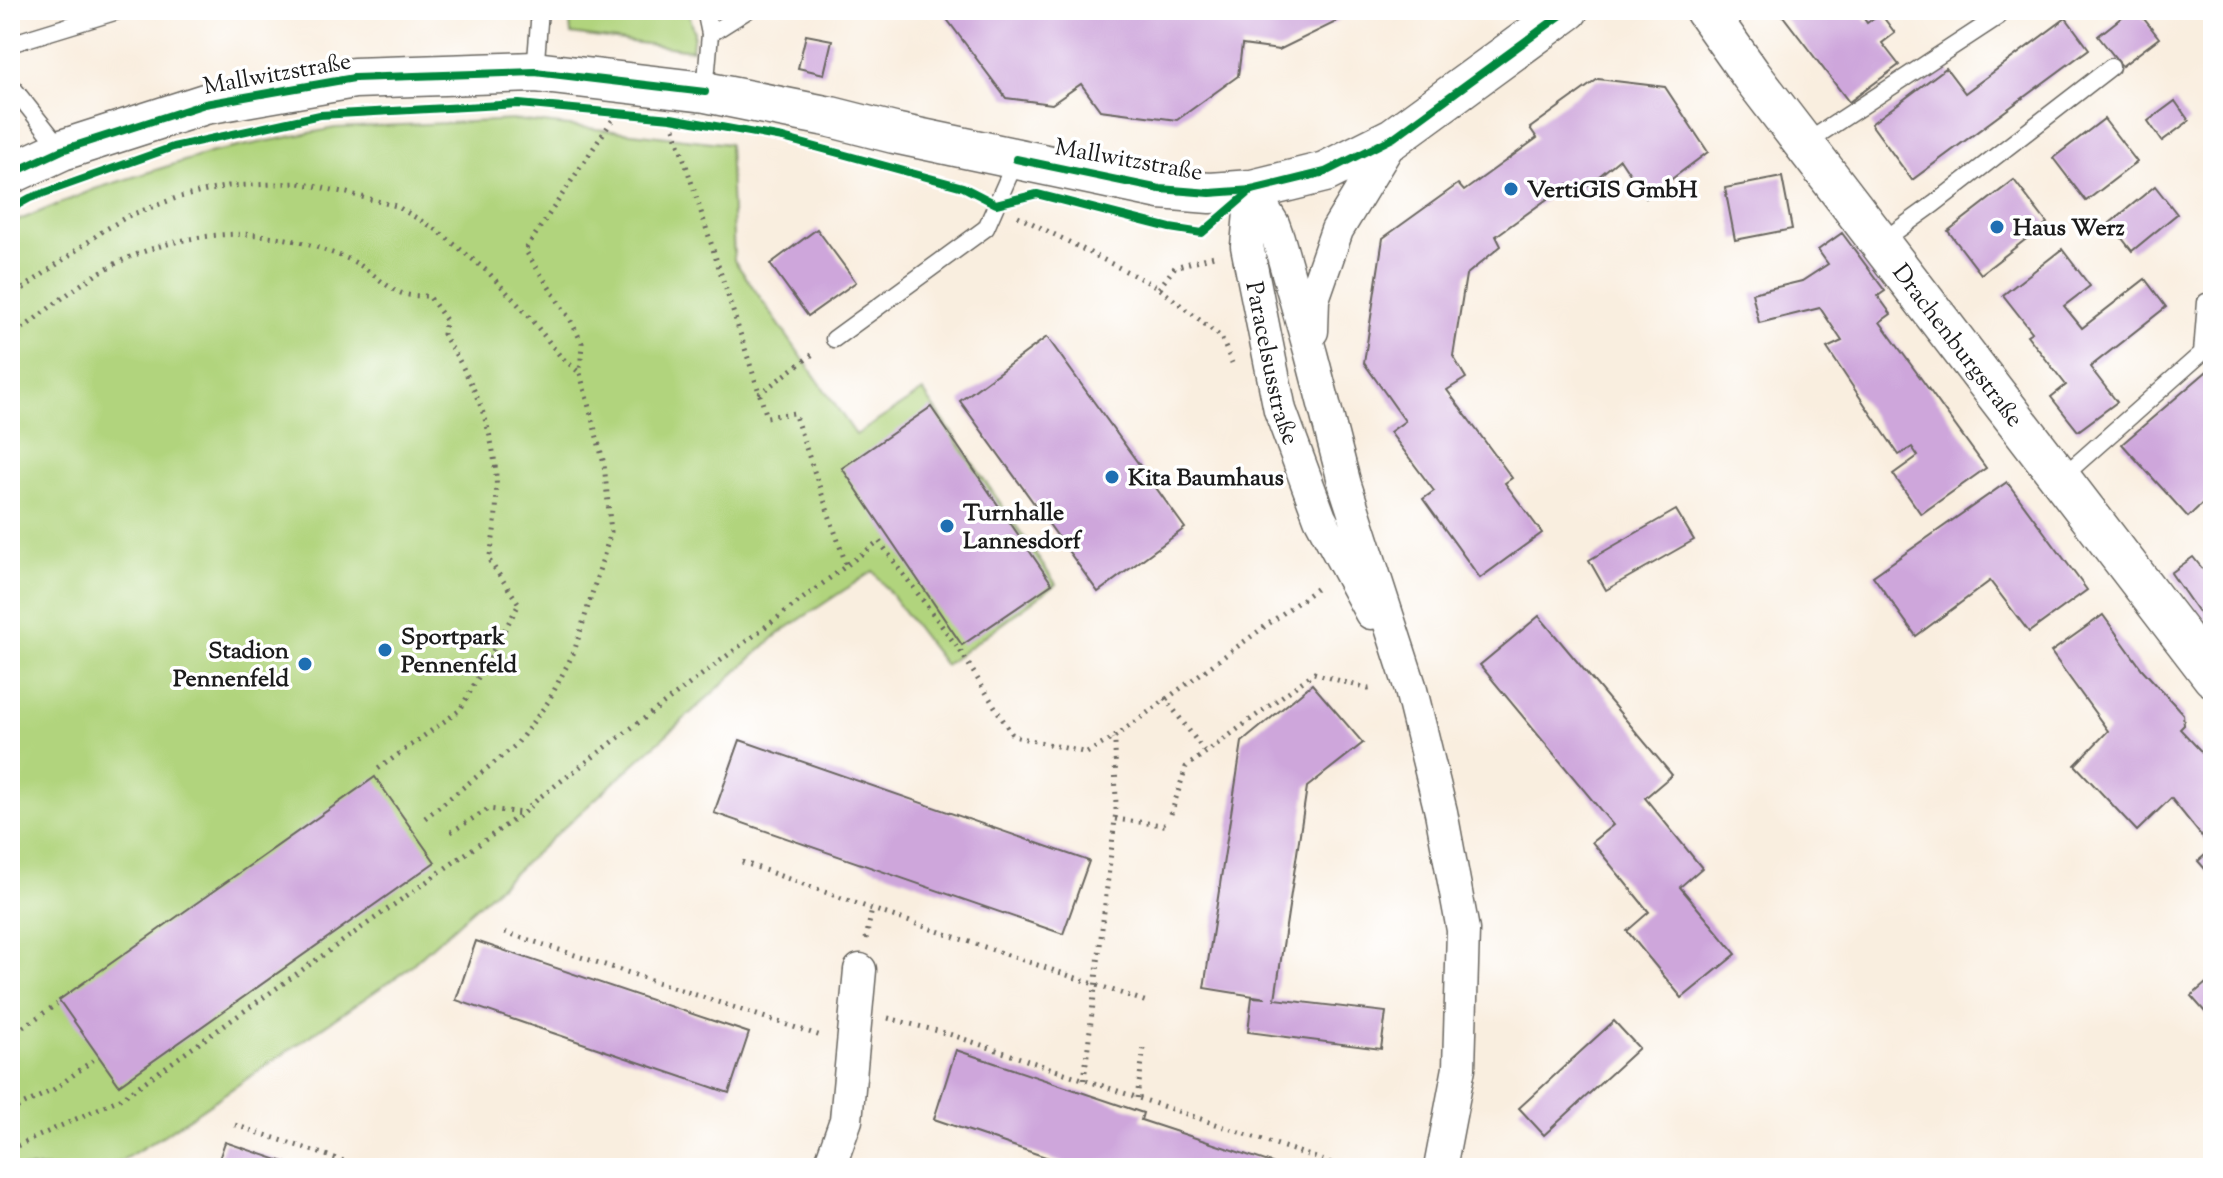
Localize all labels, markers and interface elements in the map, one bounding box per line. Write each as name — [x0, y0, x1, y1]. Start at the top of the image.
street label: Mallwitzstraße — [201, 45, 354, 105]
street label: Mallwitzstraße — [1052, 131, 1205, 191]
place label: VertiGIS GmbH — [1527, 174, 1697, 208]
marker: VertiGIS GmbH — [1502, 180, 1520, 198]
place label: Haus Werz — [2013, 212, 2125, 246]
marker: Haus Werz — [1988, 218, 2006, 236]
street label: Drachenburgstraße — [1883, 257, 2030, 435]
street label: Paracelsusstraße — [1236, 279, 1306, 450]
place label: Kita Baumhaus — [1128, 462, 1284, 496]
marker: Kita Baumhaus — [1103, 468, 1121, 486]
place label: Turnhalle Lannesdorf — [963, 497, 1083, 559]
marker: Turnhalle Lannesdorf — [938, 517, 956, 535]
place label: Sportpark Pennenfeld — [401, 621, 518, 683]
place label: Stadion Pennenfeld — [173, 635, 290, 697]
marker: Sportpark Pennenfeld — [376, 641, 394, 659]
marker: Stadion Pennenfeld — [296, 655, 314, 673]

